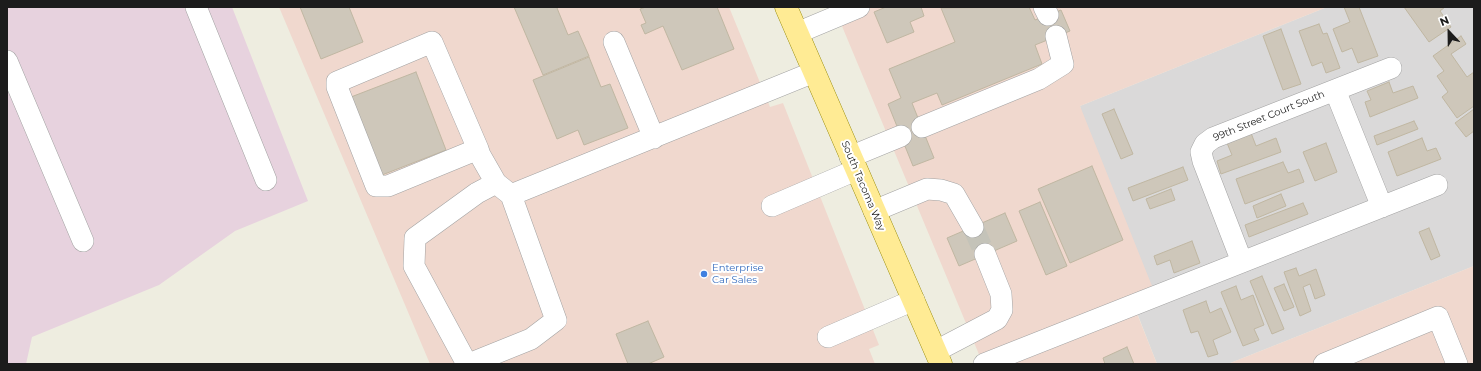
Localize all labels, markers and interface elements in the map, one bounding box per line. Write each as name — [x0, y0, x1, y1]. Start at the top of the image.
north arrow — [1429, 12, 1469, 52]
text: N — [1438, 13, 1451, 29]
street label: 99th Street Court South — [1211, 88, 1327, 144]
street label: South Tacoma Way — [839, 139, 887, 233]
place label: Enterprise Car Sales — [712, 262, 764, 286]
marker: Enterprise Car Sales — [699, 269, 709, 279]

